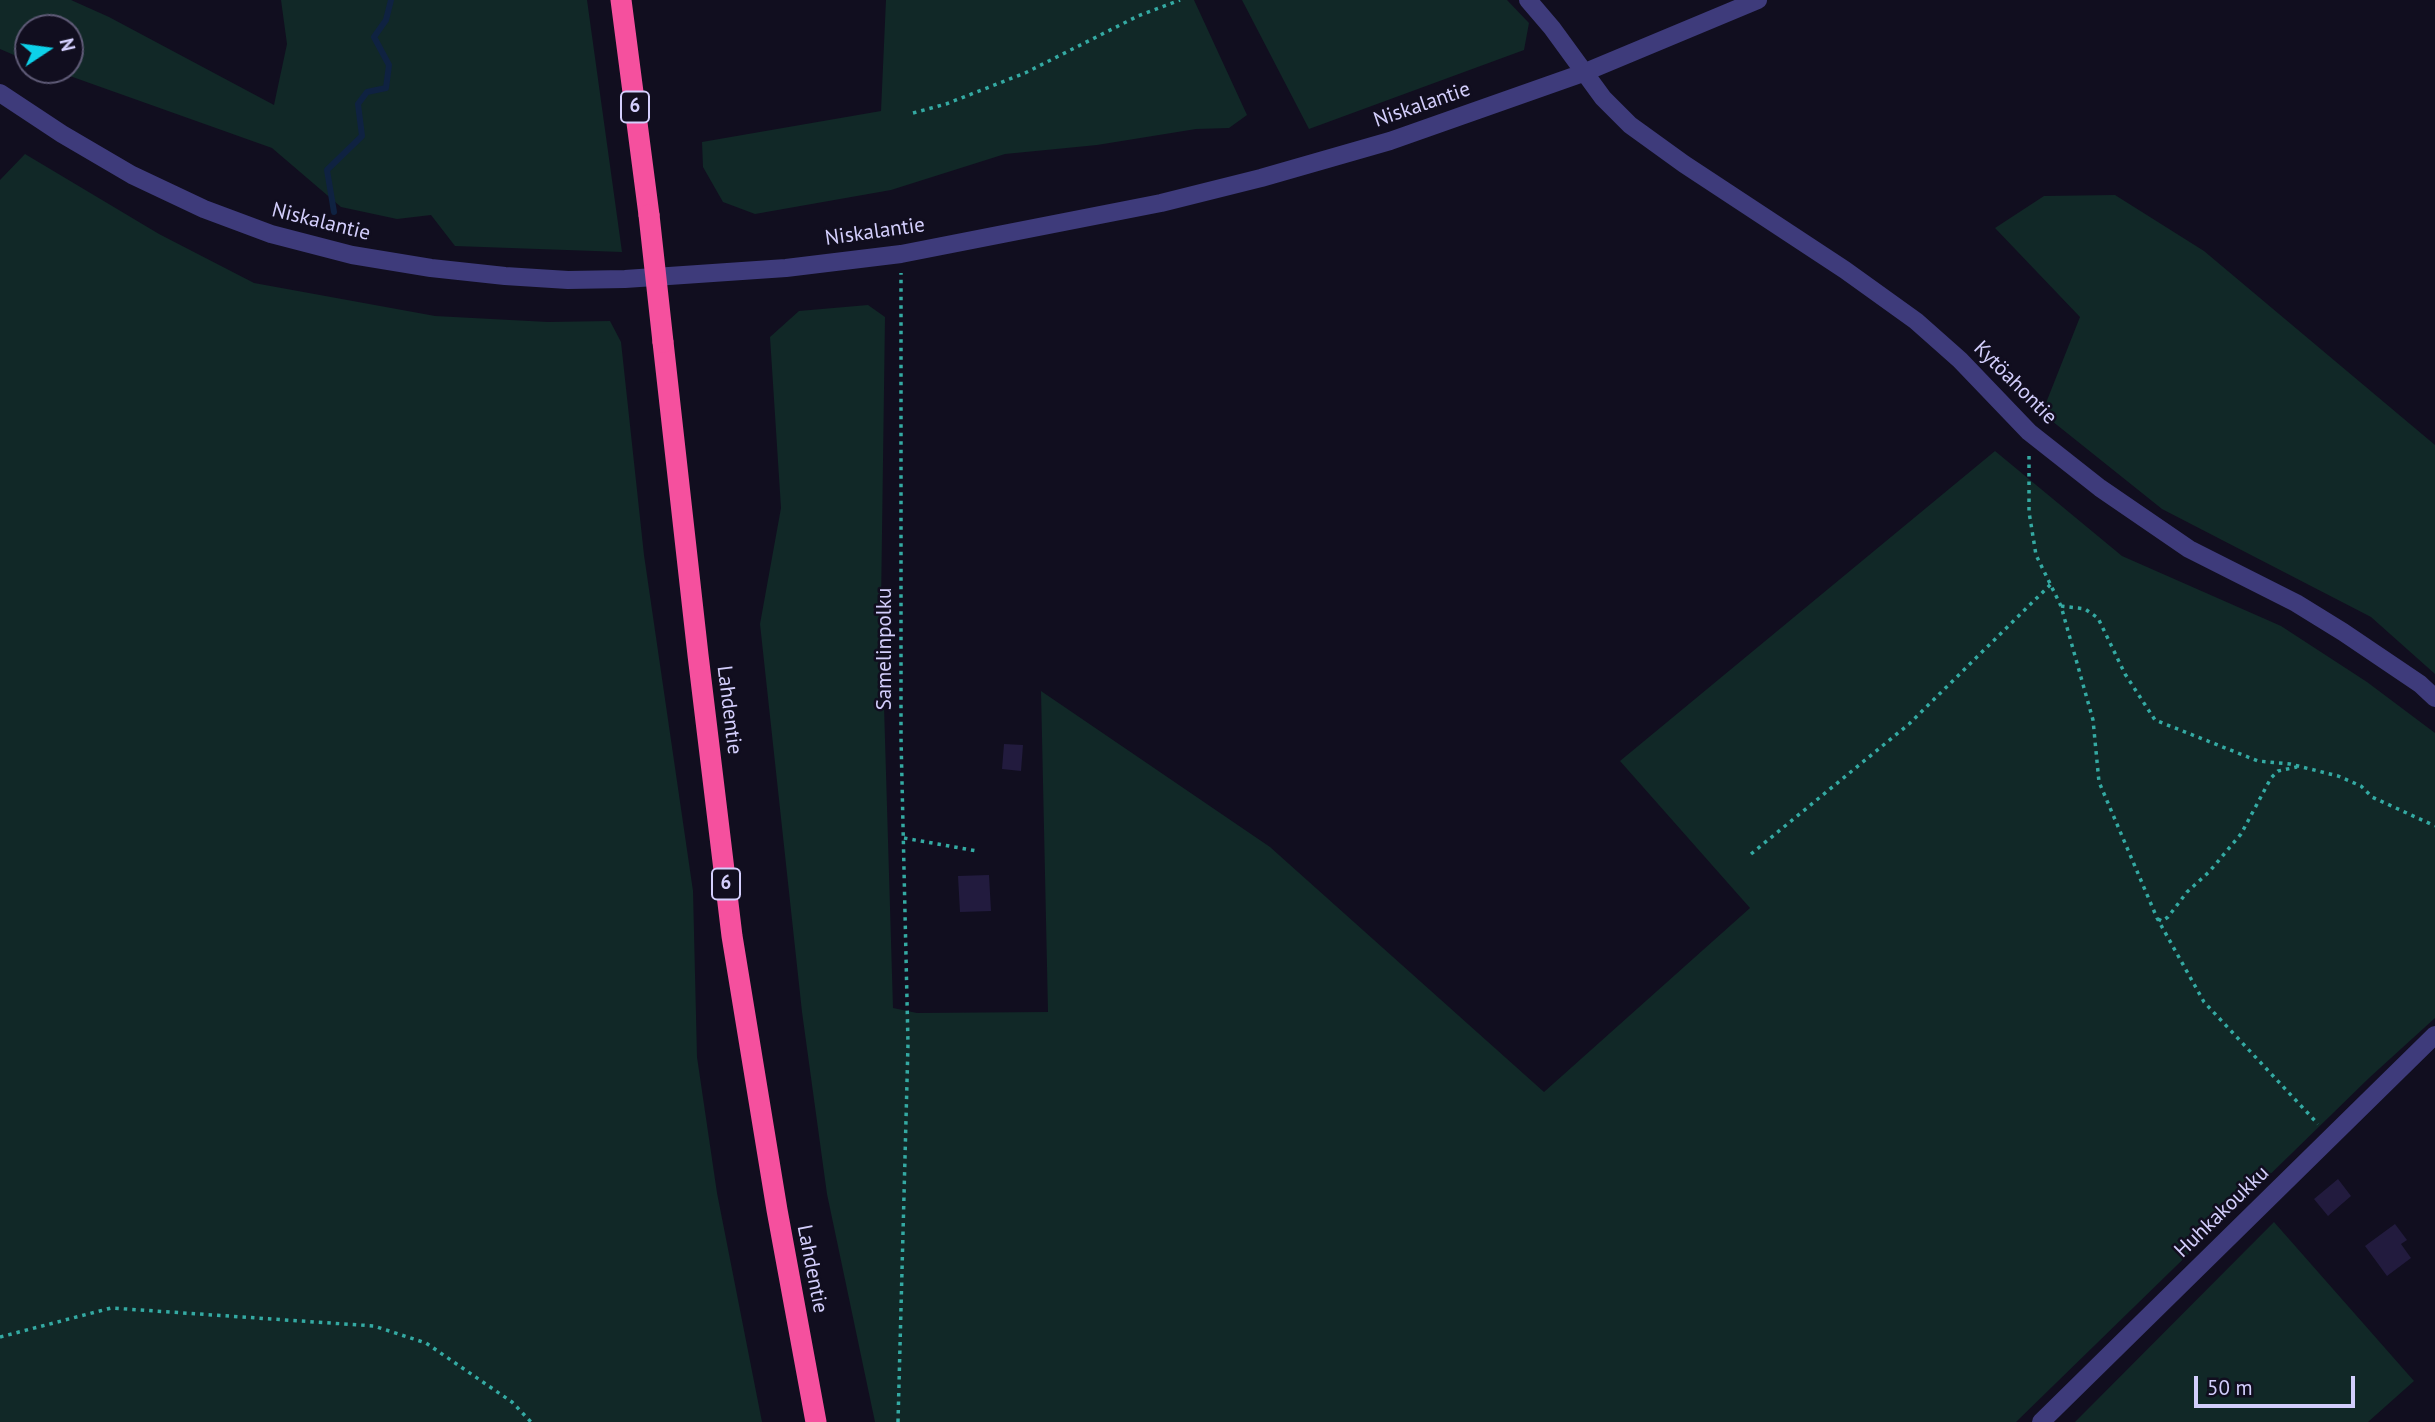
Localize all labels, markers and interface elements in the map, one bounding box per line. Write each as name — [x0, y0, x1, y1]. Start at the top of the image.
north arrow — [14, 14, 84, 84]
text: N — [54, 36, 81, 53]
street label: Niskalantie — [1370, 77, 1474, 133]
road number: 6 — [621, 92, 649, 122]
street label: Niskalantie — [269, 198, 373, 246]
street label: Niskalantie — [823, 213, 927, 251]
street label: Kytöahontie — [1968, 336, 2062, 430]
street label: Samelinpolku — [872, 588, 898, 710]
street label: Lahdentie — [711, 664, 747, 756]
road number: 6 — [712, 869, 740, 900]
street label: Huhkakoukku — [2170, 1161, 2274, 1263]
street label: Lahdentie — [791, 1223, 833, 1315]
scale bar — [2197, 1362, 2358, 1406]
text: 50 m — [2207, 1374, 2253, 1401]

